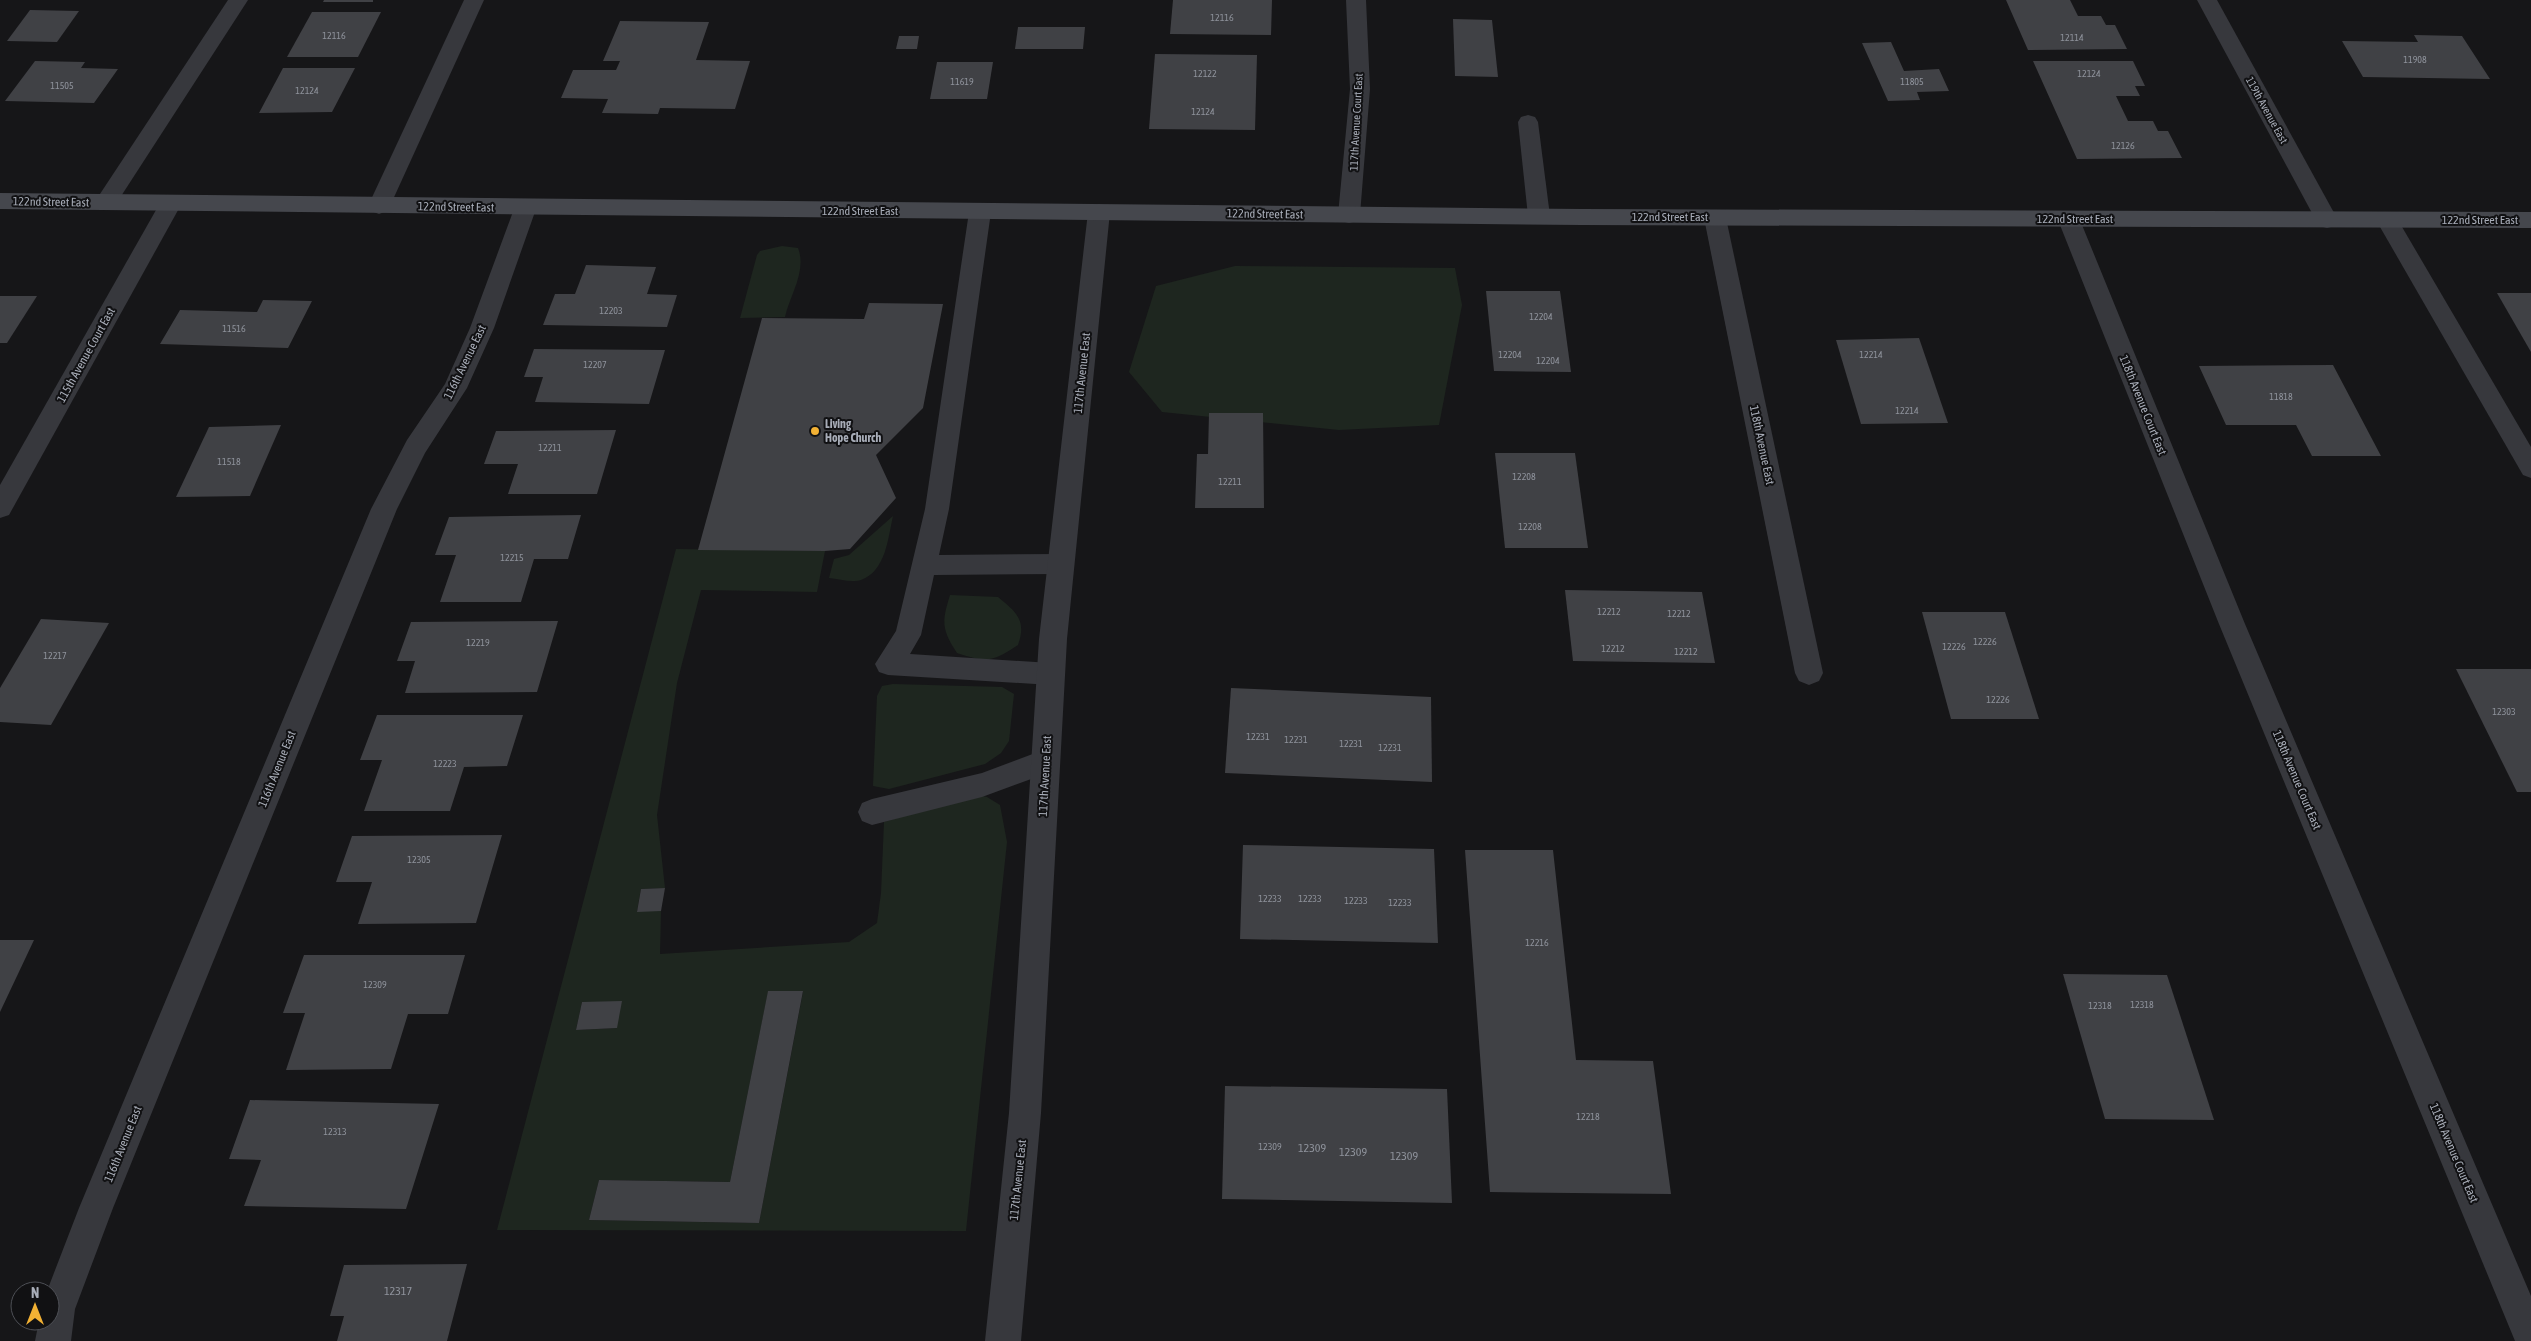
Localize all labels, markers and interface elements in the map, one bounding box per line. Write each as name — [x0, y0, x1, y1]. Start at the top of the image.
house number: 12116 — [1210, 12, 1234, 23]
house number: 12116 — [322, 30, 346, 41]
house number: 12114 — [2060, 32, 2084, 43]
house number: 11908 — [2403, 54, 2427, 65]
house number: 12122 — [1193, 68, 1217, 79]
house number: 12124 — [2077, 68, 2101, 79]
street label: 117th Avenue Court East — [1347, 73, 1365, 171]
street label: 119th Avenue East — [2244, 75, 2290, 145]
house number: 11619 — [950, 76, 974, 87]
house number: 11805 — [1900, 76, 1924, 87]
house number: 11505 — [50, 80, 74, 91]
house number: 12124 — [295, 85, 319, 96]
house number: 12124 — [1191, 106, 1215, 117]
house number: 12126 — [2111, 140, 2135, 151]
street label: 122nd Street East — [13, 194, 90, 210]
street label: 122nd Street East — [418, 199, 495, 215]
street label: 122nd Street East — [822, 204, 899, 218]
street label: 122nd Street East — [1227, 206, 1304, 222]
street label: 122nd Street East — [1632, 210, 1709, 224]
street label: 122nd Street East — [2037, 212, 2114, 226]
street label: 122nd Street East — [2442, 213, 2519, 227]
street label: 115th Avenue Court East — [54, 305, 118, 405]
house number: 12203 — [599, 305, 623, 316]
house number: 12204 — [1529, 311, 1553, 322]
street label: 116th Avenue East — [441, 322, 489, 402]
house number: 11516 — [222, 323, 246, 334]
street label: 117th Avenue East — [1071, 331, 1093, 414]
house number: 12204 — [1498, 349, 1522, 360]
house number: 12214 — [1859, 349, 1883, 360]
street label: 118th Avenue Court East — [2117, 353, 2170, 457]
house number: 12204 — [1536, 355, 1560, 366]
house number: 12207 — [583, 359, 607, 370]
house number: 11818 — [2269, 391, 2293, 402]
street label: 118th Avenue East — [1747, 404, 1777, 487]
house number: 12214 — [1895, 405, 1919, 416]
place label: Living Hope Church — [825, 417, 881, 445]
marker: Living Hope Church — [809, 425, 821, 437]
house number: 12211 — [538, 442, 562, 453]
house number: 11518 — [217, 456, 241, 467]
house number: 12208 — [1512, 471, 1536, 482]
house number: 12211 — [1218, 476, 1242, 487]
house number: 12208 — [1518, 521, 1542, 532]
house number: 12215 — [500, 552, 524, 563]
house number: 12212 — [1597, 606, 1621, 617]
house number: 12212 — [1667, 608, 1691, 619]
house number: 12226 — [1973, 636, 1997, 647]
house number: 12219 — [466, 637, 490, 648]
house number: 12226 — [1942, 641, 1966, 652]
house number: 12212 — [1601, 643, 1625, 654]
house number: 12212 — [1674, 646, 1698, 657]
house number: 12217 — [43, 650, 67, 661]
house number: 12226 — [1986, 694, 2010, 705]
house number: 12303 — [2492, 706, 2516, 717]
street label: 116th Avenue East — [255, 728, 299, 809]
street label: 118th Avenue Court East — [2270, 728, 2324, 832]
house number: 12231 — [1246, 731, 1270, 742]
house number: 12231 — [1284, 734, 1308, 745]
street label: 117th Avenue East — [1036, 735, 1054, 817]
house number: 12231 — [1339, 738, 1363, 749]
house number: 12231 — [1378, 742, 1402, 753]
house number: 12223 — [433, 758, 457, 769]
house number: 12305 — [407, 854, 431, 865]
house number: 12233 — [1258, 893, 1282, 904]
house number: 12233 — [1298, 893, 1322, 904]
house number: 12233 — [1344, 895, 1368, 906]
house number: 12233 — [1388, 897, 1412, 908]
house number: 12216 — [1525, 937, 1549, 948]
house number: 12309 — [363, 979, 387, 990]
house number: 12318 — [2130, 999, 2154, 1010]
house number: 12318 — [2088, 1000, 2112, 1011]
street label: 118th Avenue Court East — [2427, 1101, 2481, 1205]
street label: 116th Avenue East — [101, 1103, 145, 1184]
house number: 12218 — [1576, 1111, 1600, 1122]
house number: 12313 — [323, 1126, 347, 1137]
street label: 117th Avenue East — [1007, 1138, 1029, 1221]
house number: 12309 — [1258, 1141, 1282, 1152]
house number: 12309 — [1298, 1141, 1326, 1155]
house number: 12309 — [1339, 1145, 1367, 1159]
house number: 12309 — [1390, 1149, 1418, 1163]
north arrow — [10, 1281, 60, 1331]
house number: 12317 — [384, 1284, 412, 1298]
text: N — [31, 1285, 39, 1301]

